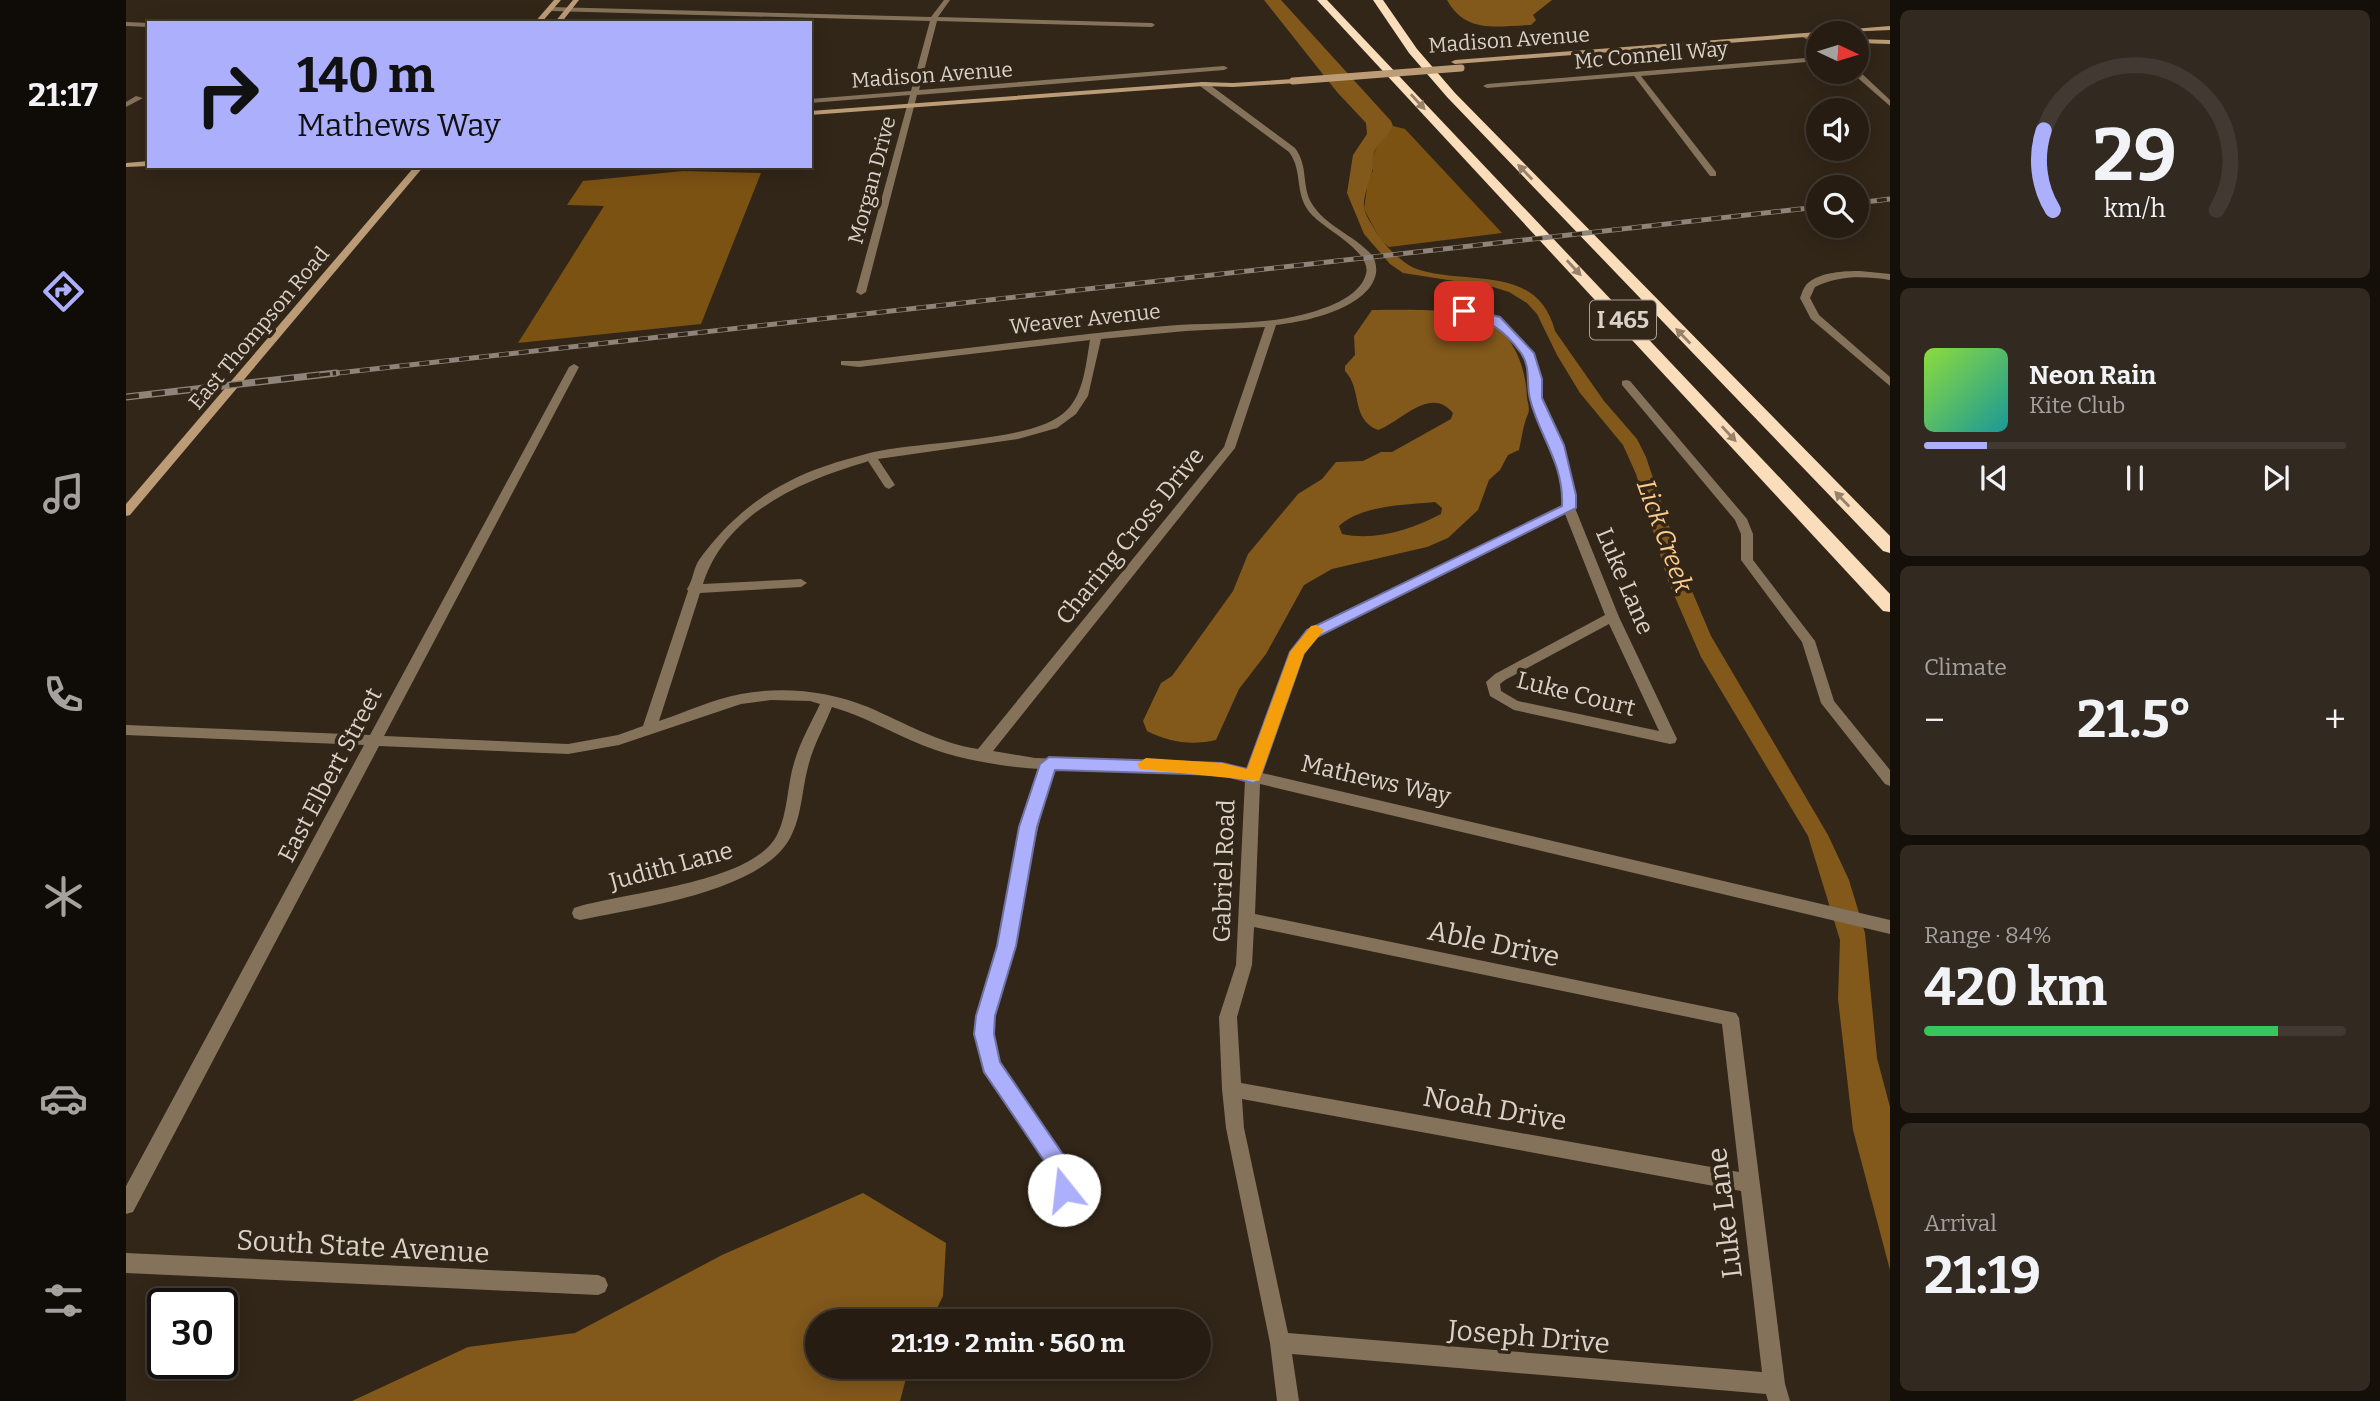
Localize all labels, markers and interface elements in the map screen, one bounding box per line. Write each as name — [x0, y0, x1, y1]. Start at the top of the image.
street label: Madison Avenue — [1427, 21, 1591, 59]
north arrow — [1806, 21, 1869, 84]
map controls — [1806, 21, 1869, 238]
street label: Mc Connell Way — [1573, 35, 1730, 75]
text: 140 m — [297, 46, 435, 105]
icon: right — [182, 49, 273, 140]
street label: Madison Avenue — [850, 56, 1014, 94]
text: 21:17 — [28, 76, 98, 114]
one-way arrow — [1410, 93, 1426, 111]
button: sound — [1806, 98, 1869, 161]
text: Mathews Way — [297, 106, 501, 144]
text: 29 — [2093, 112, 2177, 199]
street label: Morgan Drive — [842, 113, 902, 247]
one-way arrow — [1517, 164, 1534, 181]
button: search — [1806, 175, 1869, 238]
text: km/h — [2104, 194, 2166, 224]
street label: East Thompson Road — [183, 241, 335, 415]
one-way arrow — [1566, 259, 1582, 276]
icon: directions — [39, 267, 88, 316]
pin — [1434, 281, 1494, 341]
icon: arrive — [1445, 292, 1483, 330]
street label: Weaver Avenue — [1008, 298, 1162, 340]
road number: I 465 — [1590, 300, 1656, 340]
one-way arrow — [1676, 328, 1692, 345]
text: Neon Rain — [2029, 360, 2156, 391]
text: Kite Club — [2029, 391, 2125, 419]
one-way arrow — [1721, 425, 1737, 442]
street label: Charing Cross Drive — [1050, 442, 1210, 630]
icon: previous — [1975, 459, 2013, 497]
icon: pause — [2116, 459, 2154, 497]
icon: next — [2257, 459, 2295, 497]
icon: music — [39, 469, 88, 518]
water label: Lick Creek — [1630, 476, 1700, 598]
one-way arrow — [1834, 490, 1851, 507]
street label: Luke Lane — [1590, 524, 1660, 638]
text: Climate — [1924, 653, 2007, 681]
street label: Luke Court — [1514, 666, 1639, 722]
icon: phone — [39, 670, 88, 719]
street label: East Elbert Street — [272, 683, 388, 867]
text: 21.5° — [2077, 688, 2192, 751]
text: − — [1924, 697, 1945, 743]
text: + — [2324, 697, 2346, 743]
street label: Mathews Way — [1298, 749, 1454, 811]
street label: Gabriel Road — [1208, 799, 1240, 943]
street label: Judith Lane — [605, 836, 736, 896]
icon: climate — [39, 872, 88, 921]
street label: Able Drive — [1425, 913, 1563, 974]
text: Range · 84% — [1924, 921, 2052, 949]
text: 420 km — [1924, 956, 2107, 1019]
icon: car — [39, 1074, 88, 1123]
street label: Noah Drive — [1421, 1080, 1569, 1137]
street label: Luke Lane — [1700, 1146, 1749, 1280]
position arrow — [1027, 1153, 1101, 1227]
text: Arrival — [1924, 1209, 1997, 1237]
street label: South State Avenue — [236, 1223, 490, 1270]
text: 21:19 — [1924, 1244, 2041, 1307]
icon: filters — [39, 1276, 88, 1325]
speed limit sign: 30 — [147, 1288, 238, 1379]
street label: Joseph Drive — [1446, 1313, 1611, 1360]
text: 21:19 · 2 min · 560 m — [891, 1328, 1125, 1359]

